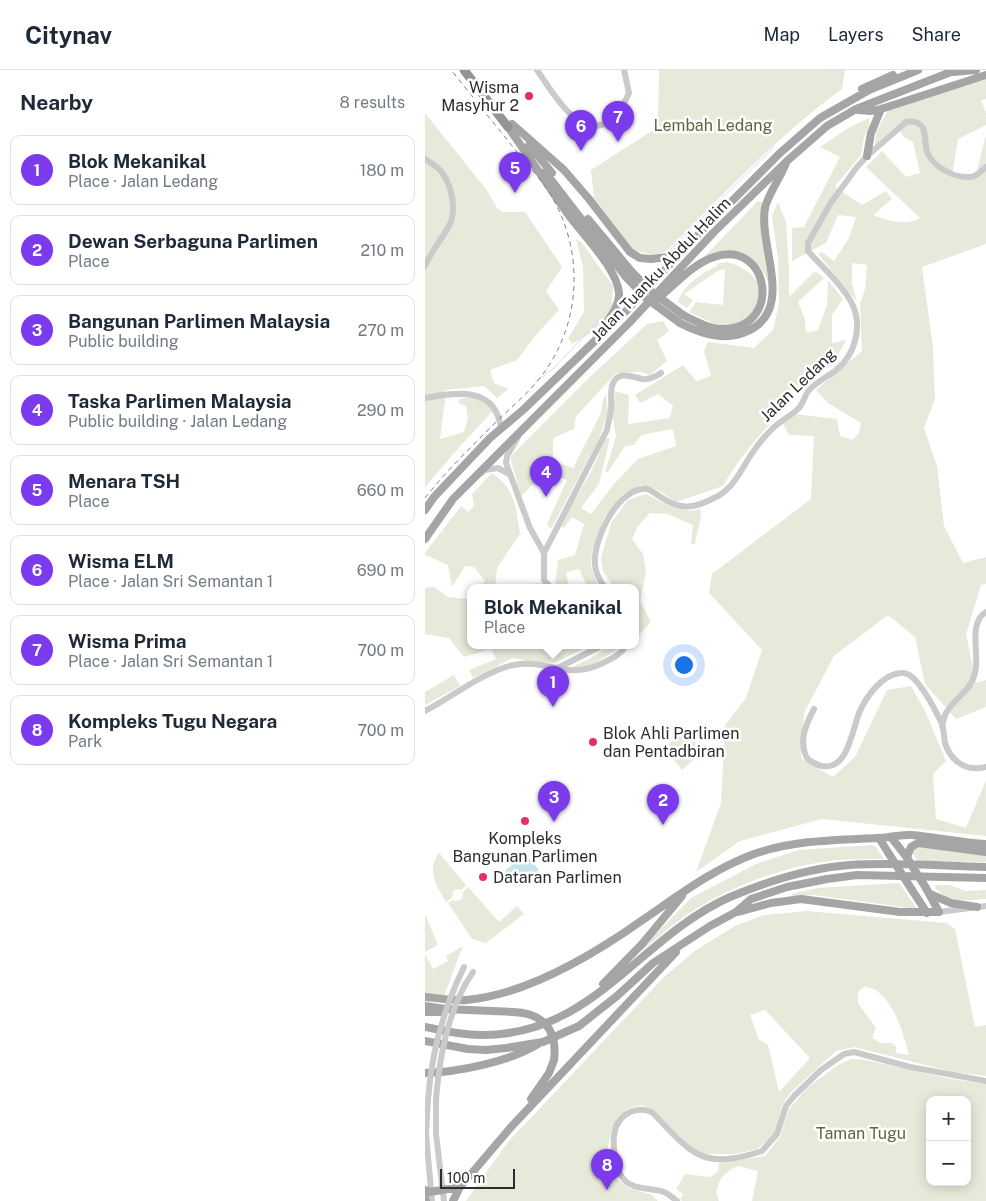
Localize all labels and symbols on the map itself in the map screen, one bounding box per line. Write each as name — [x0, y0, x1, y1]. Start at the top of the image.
place label: Wisma Masyhur 2 — [441, 78, 519, 115]
marker: Wisma Masyhur 2 — [523, 90, 535, 102]
pin: 7 — [602, 101, 634, 142]
pin: 6 — [565, 110, 597, 151]
park label: Lembah Ledang — [654, 116, 772, 135]
pin: 5 — [499, 152, 531, 193]
street label: Jalan Tuanku Abdul Halim — [587, 193, 735, 345]
street label: Jalan Ledang — [756, 344, 840, 426]
pin: 4 — [530, 456, 562, 497]
your location — [671, 652, 697, 678]
pin: 1 — [537, 666, 569, 707]
place label: Blok Ahli Parlimen dan Pentadbiran — [603, 724, 739, 761]
marker: Blok Ahli Parlimen dan Pentadbiran — [587, 736, 599, 748]
pin: 3 — [538, 781, 570, 822]
pin: 2 — [647, 784, 679, 825]
marker: Kompleks Bangunan Parlimen — [519, 815, 531, 827]
place label: Kompleks Bangunan Parlimen — [452, 829, 598, 866]
place label: Dataran Parlimen — [493, 868, 622, 887]
marker: Dataran Parlimen — [477, 871, 489, 883]
park label: Taman Tugu — [816, 1124, 906, 1143]
pin: 8 — [591, 1149, 623, 1190]
scale bar — [440, 1166, 515, 1189]

